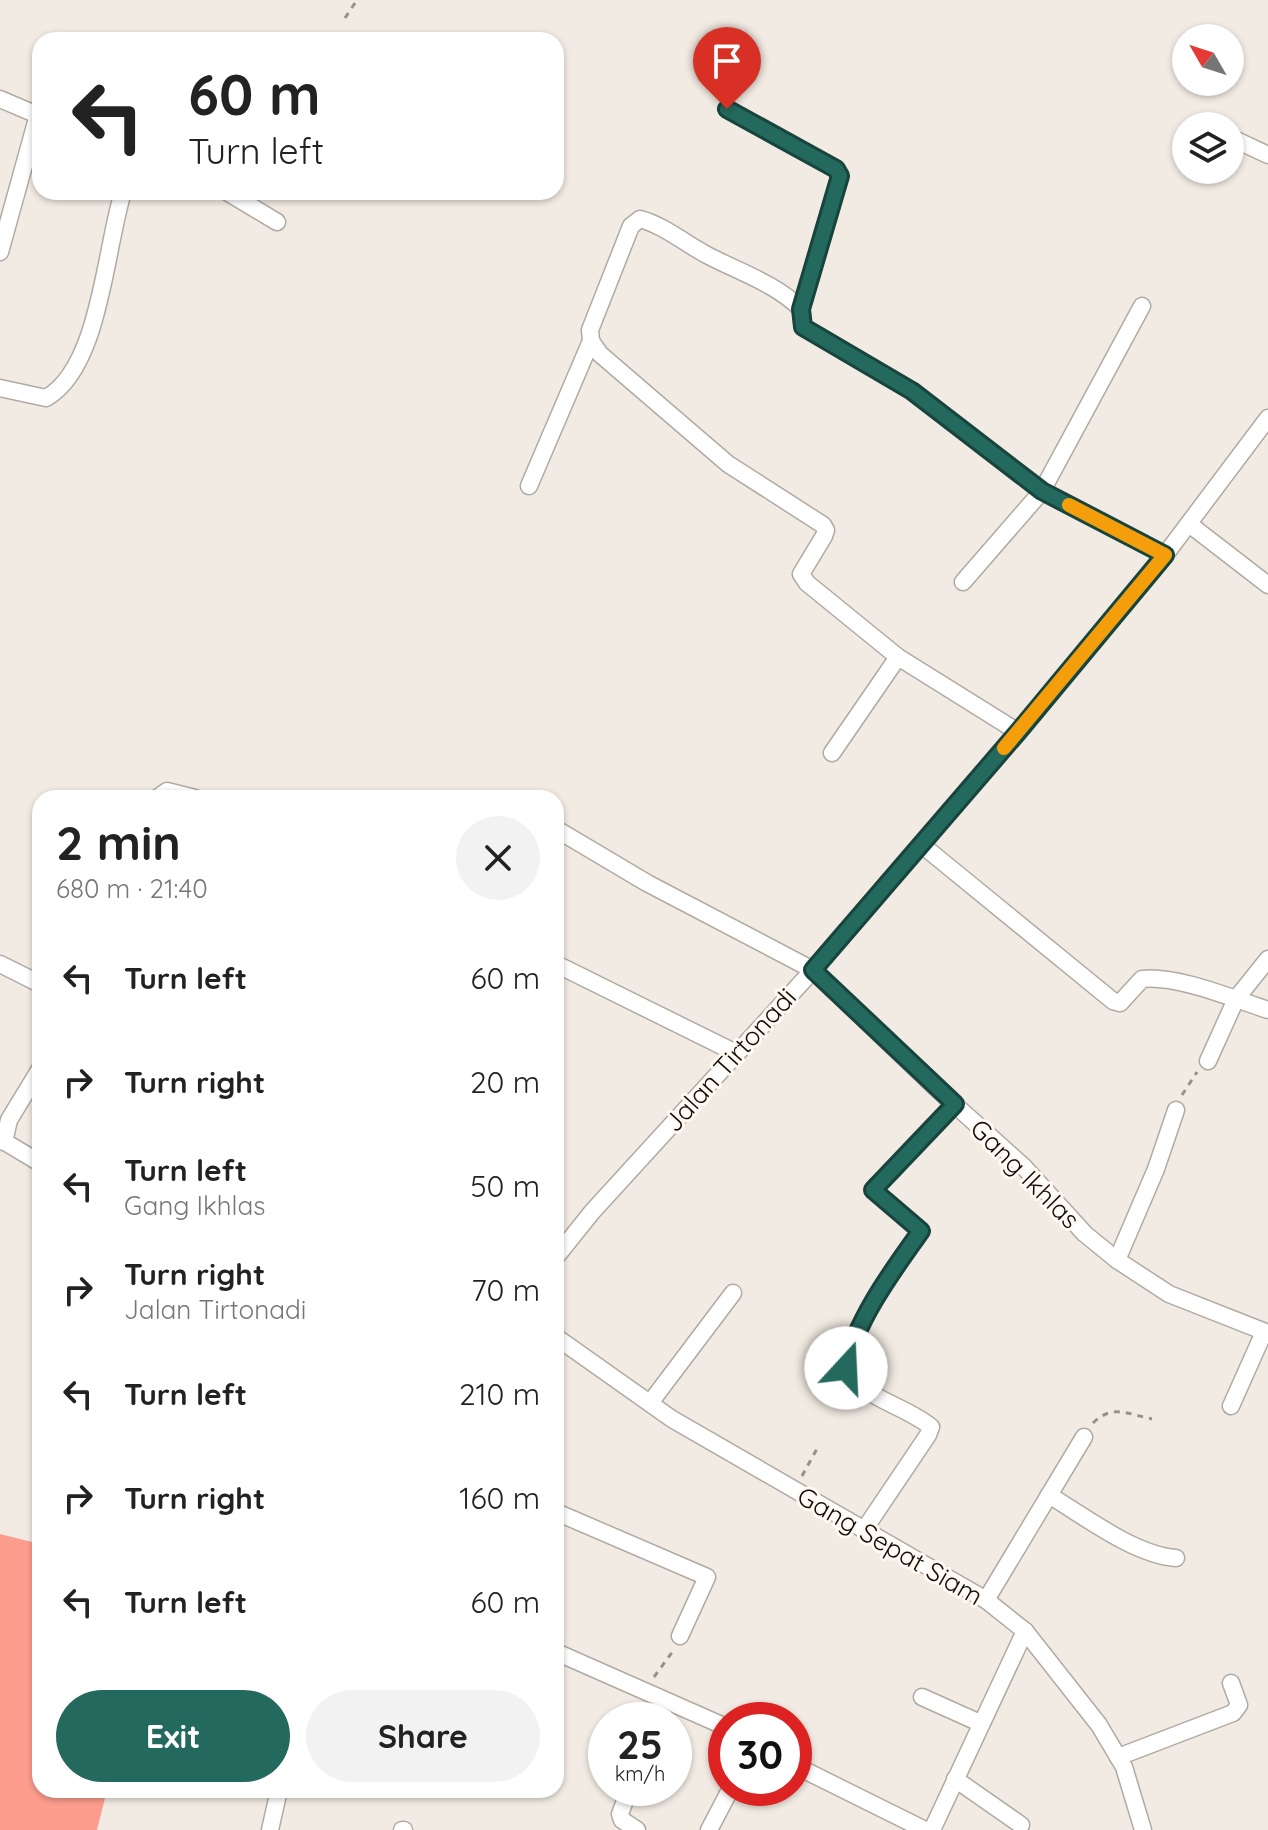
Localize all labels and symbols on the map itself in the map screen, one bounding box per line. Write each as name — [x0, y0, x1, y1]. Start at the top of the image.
north arrow — [1172, 24, 1244, 96]
pin — [693, 27, 761, 109]
street label: Jalan Tirtonadi — [656, 981, 803, 1138]
street label: Gang Ikhlas — [964, 1112, 1087, 1235]
position arrow — [804, 1326, 888, 1410]
street label: Gang Sepat Siam — [792, 1479, 989, 1612]
speed limit sign: 30 — [708, 1702, 812, 1806]

